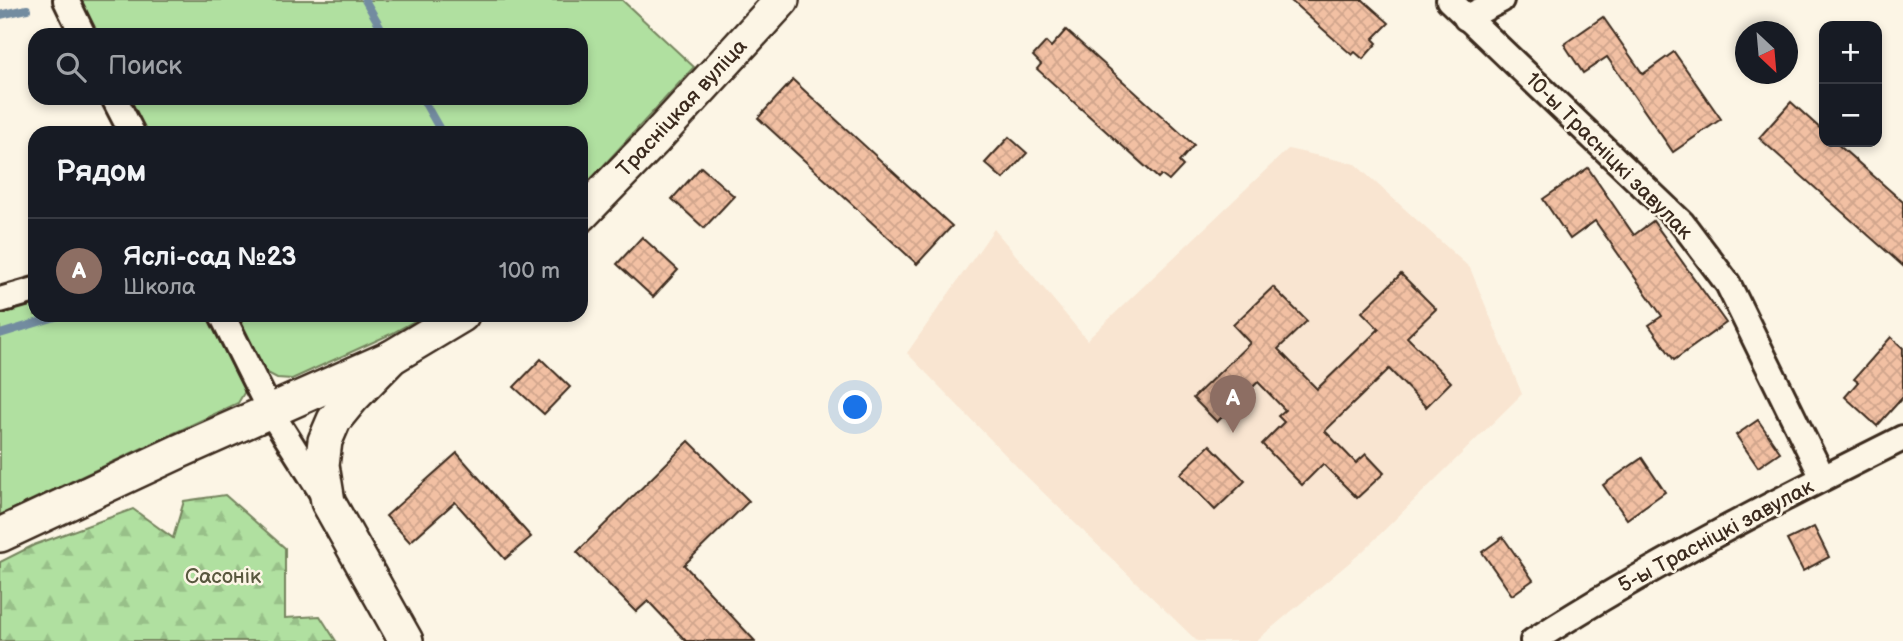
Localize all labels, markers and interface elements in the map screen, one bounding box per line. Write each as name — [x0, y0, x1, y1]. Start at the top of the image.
north arrow — [1735, 21, 1798, 84]
map controls — [1819, 21, 1882, 147]
button: + — [1819, 21, 1882, 84]
search box — [28, 28, 588, 105]
street label: Трасніцкая вуліца — [612, 33, 753, 182]
icon: search — [52, 48, 90, 86]
text: Поиск — [108, 51, 182, 82]
street label: 10-ы Трасніцкі завулак — [1520, 67, 1698, 245]
button: − — [1819, 84, 1882, 147]
text: Рядом — [56, 154, 146, 190]
text: Яслі-сад №23 — [123, 242, 297, 273]
text: A — [72, 257, 86, 285]
text: 100 m — [499, 257, 560, 285]
text: Школа — [123, 273, 196, 301]
pin: A — [1210, 375, 1256, 433]
your location — [838, 390, 872, 424]
street label: 5-ы Трасніцкі завулак — [1614, 474, 1818, 598]
park label: Сасонік — [185, 564, 261, 589]

